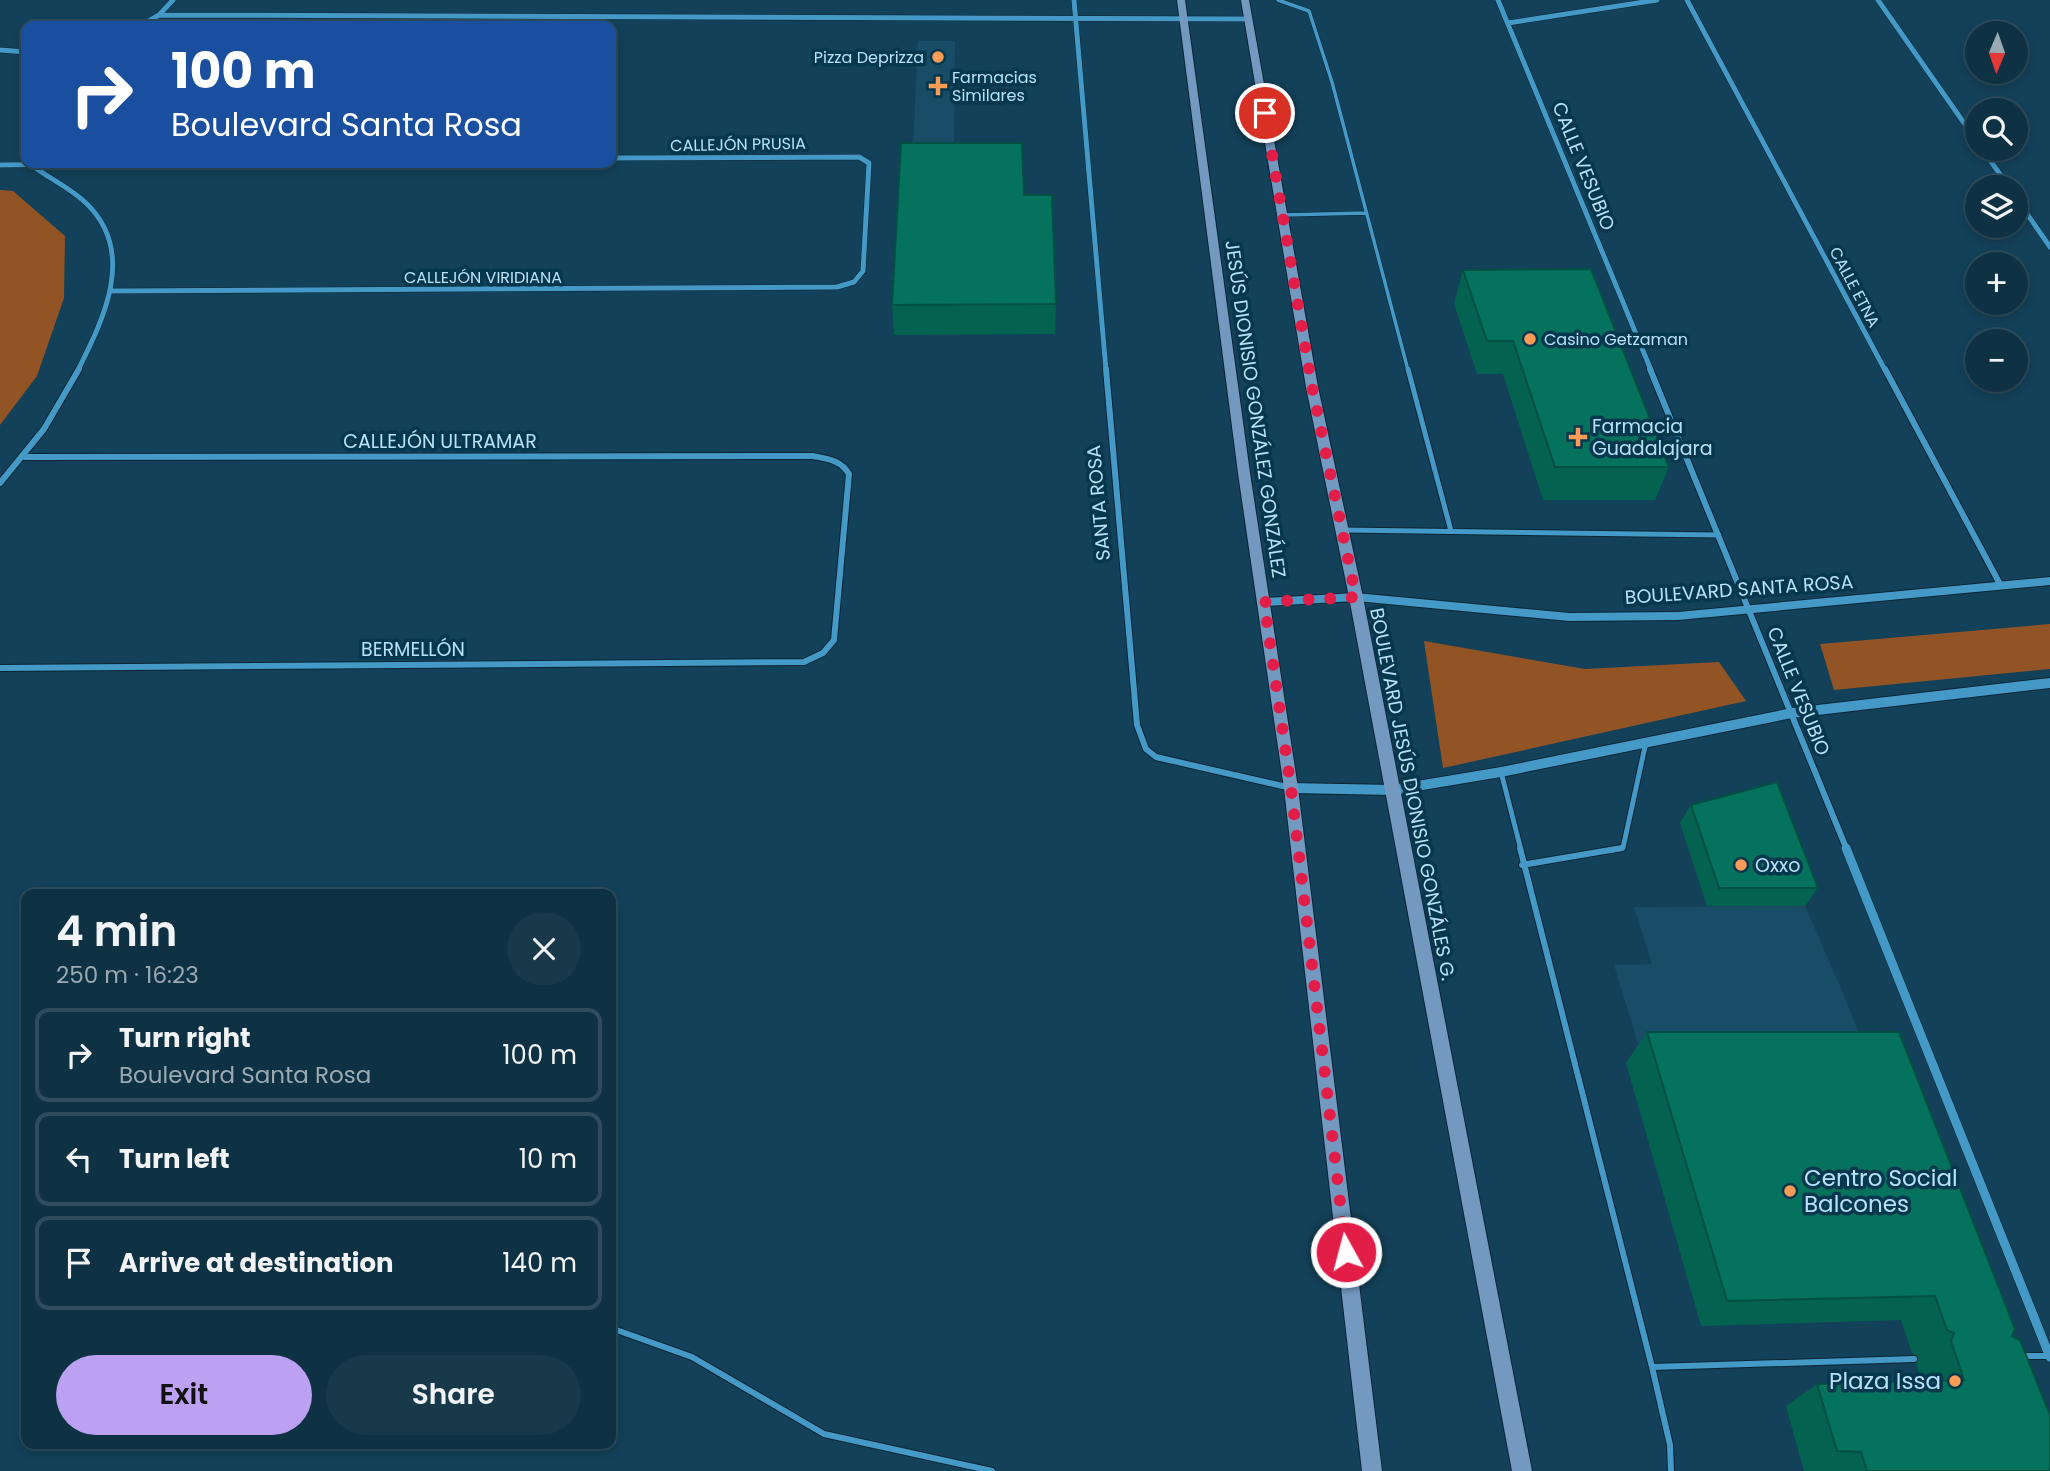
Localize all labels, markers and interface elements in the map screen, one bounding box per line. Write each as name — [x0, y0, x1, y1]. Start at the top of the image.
north arrow — [1965, 21, 2028, 84]
map controls — [1965, 21, 2028, 392]
text: 100 m — [171, 37, 316, 105]
place label: Pizza Deprizza — [814, 46, 924, 69]
icon: right — [56, 49, 147, 140]
marker: Pizza Deprizza — [930, 49, 946, 65]
place label: Farmacias Similares — [952, 66, 1037, 107]
marker: Farmacias Similares — [930, 78, 946, 94]
pin — [1235, 83, 1295, 143]
icon: arrive — [1246, 94, 1284, 132]
street label: CALLE VESUBIO — [1545, 98, 1622, 235]
button: search — [1965, 98, 2028, 161]
text: Boulevard Santa Rosa — [171, 102, 522, 147]
street label: CALLEJÓN PRUSIA — [670, 132, 806, 157]
button: layers — [1965, 175, 2028, 238]
street label: JESÚS DIONISIO GONZÁLEZ GONZÁLEZ — [1218, 238, 1293, 580]
street label: CALLE ETNA — [1824, 243, 1886, 332]
button: + — [1965, 252, 2028, 315]
street label: CALLEJÓN VIRIDIANA — [404, 266, 562, 289]
place label: Casino Getzaman — [1544, 328, 1688, 351]
button: − — [1965, 329, 2028, 392]
marker: Casino Getzaman — [1522, 331, 1538, 347]
place label: Farmacia Guadalajara — [1592, 413, 1712, 462]
street label: CALLEJÓN ULTRAMAR — [343, 428, 537, 455]
marker: Farmacia Guadalajara — [1570, 429, 1586, 445]
street label: SANTA ROSA — [1080, 444, 1117, 562]
street label: BOULEVARD SANTA ROSA — [1624, 568, 1854, 611]
street label: BOULEVARD JESÚS DIONISIO GONZÁLES G. — [1363, 605, 1462, 983]
street label: CALLE VESUBIO — [1760, 623, 1837, 760]
street label: BERMELLÓN — [361, 636, 465, 663]
place label: Oxxo — [1755, 852, 1800, 879]
marker: Oxxo — [1733, 857, 1749, 873]
text: 4 min — [56, 902, 177, 961]
button: close — [507, 912, 581, 986]
text: 250 m · 16:23 — [56, 959, 199, 991]
text: Turn right — [119, 1020, 251, 1056]
icon: right — [60, 1036, 98, 1074]
text: 100 m — [502, 1037, 577, 1073]
text: Boulevard Santa Rosa — [119, 1059, 371, 1091]
icon: left — [60, 1140, 98, 1178]
text: Turn left — [119, 1141, 230, 1177]
text: 10 m — [519, 1141, 577, 1177]
place label: Centro Social Balcones — [1804, 1162, 1958, 1220]
marker: Centro Social Balcones — [1782, 1183, 1798, 1199]
position arrow — [1309, 1215, 1383, 1289]
icon: arrive — [60, 1244, 98, 1282]
text: Arrive at destination — [119, 1245, 394, 1281]
text: 140 m — [502, 1245, 577, 1281]
button: Exit — [56, 1355, 312, 1435]
button: Share — [326, 1355, 581, 1435]
place label: Plaza Issa — [1829, 1365, 1941, 1397]
marker: Plaza Issa — [1947, 1373, 1963, 1389]

